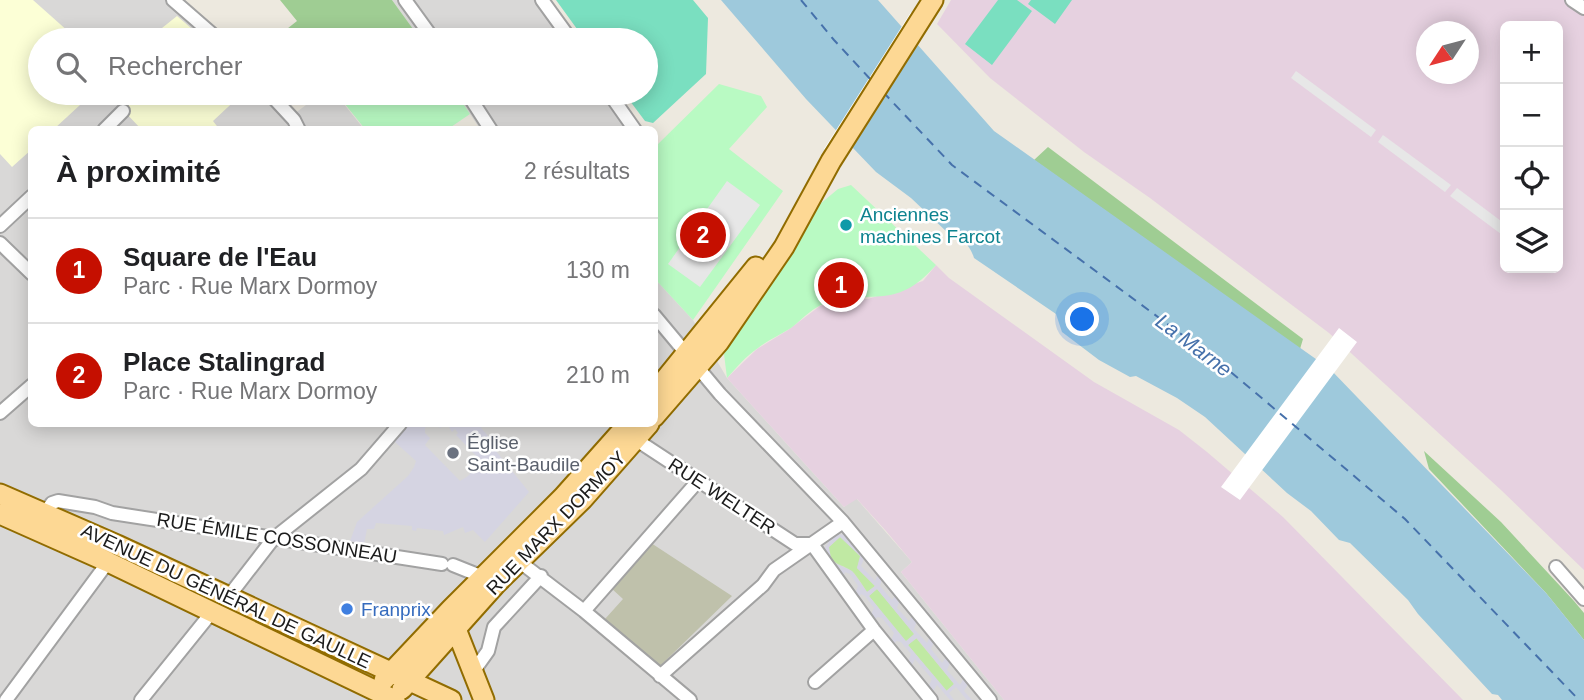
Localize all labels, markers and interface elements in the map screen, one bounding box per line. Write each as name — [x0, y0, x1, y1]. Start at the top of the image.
north arrow — [1416, 21, 1479, 84]
map controls — [1500, 21, 1563, 273]
button: + — [1500, 21, 1563, 84]
search box — [28, 28, 658, 105]
icon: search — [52, 48, 90, 86]
text: Rechercher — [108, 51, 242, 81]
button: − — [1500, 84, 1563, 147]
button: locate — [1500, 147, 1563, 210]
text: À proximité — [56, 155, 221, 188]
text: 2 résultats — [524, 158, 630, 184]
place label: Anciennes machines Farcot — [860, 204, 1001, 247]
pin: 2 — [680, 209, 726, 261]
button: layers — [1500, 210, 1563, 273]
marker: Anciennes machines Farcot — [838, 217, 854, 233]
text: Square de l'Eau — [123, 242, 317, 272]
text: 1 — [73, 257, 85, 283]
text: 130 m — [566, 257, 630, 283]
pin: 1 — [818, 259, 864, 311]
text: Parc · Rue Marx Dormoy — [123, 273, 377, 299]
your location — [1065, 302, 1099, 336]
water label: La Marne — [1152, 309, 1236, 381]
text: Place Stalingrad — [123, 347, 325, 377]
text: 2 — [73, 362, 85, 388]
text: 210 m — [566, 362, 630, 388]
text: Parc · Rue Marx Dormoy — [123, 378, 377, 404]
place label: Église Saint-Baudile — [467, 432, 580, 475]
marker: Église Saint-Baudile — [445, 445, 461, 461]
street label: RUE MARX DORMOY — [482, 447, 630, 599]
street label: RUE WELTER — [665, 454, 779, 538]
street label: RUE ÉMILE COSSONNEAU — [155, 509, 399, 567]
street label: AVENUE DU GÉNÉRAL DE GAULLE — [78, 520, 374, 672]
place label: Franprix — [361, 599, 431, 620]
marker: Franprix — [339, 601, 355, 617]

